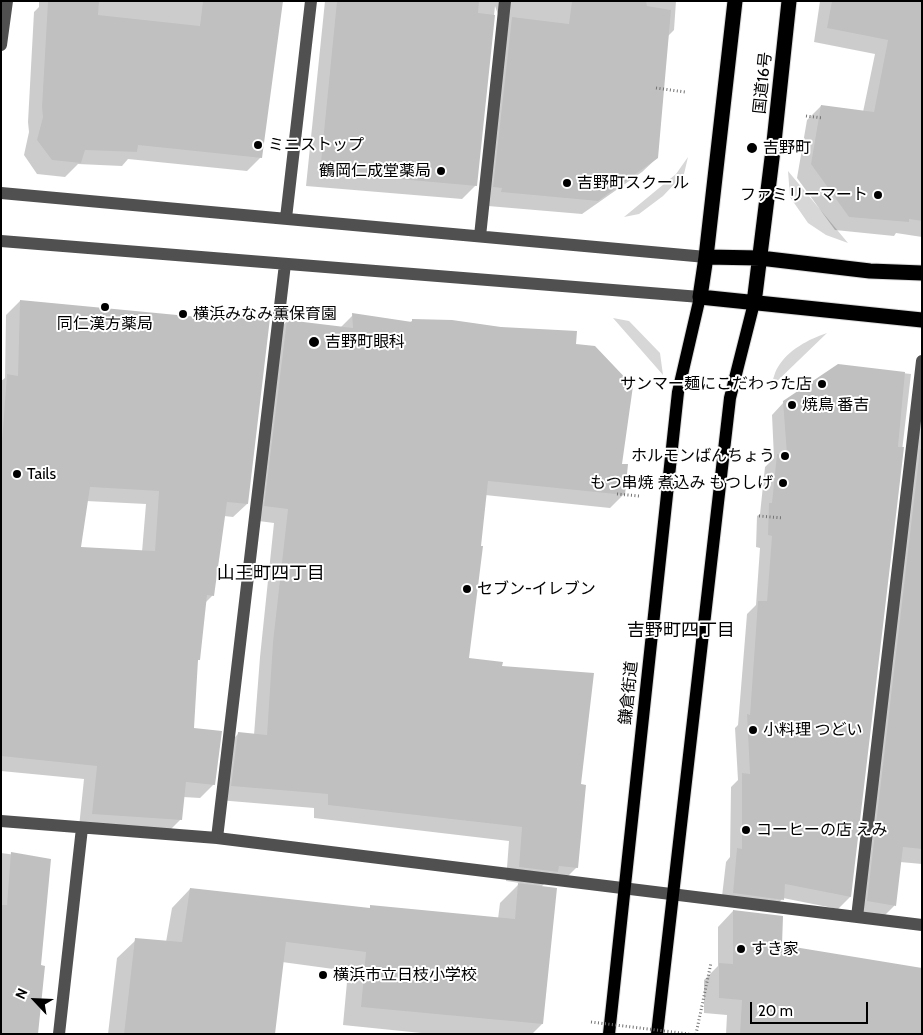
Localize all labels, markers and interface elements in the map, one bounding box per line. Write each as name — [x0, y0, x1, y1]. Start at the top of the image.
street label: 国道16号 — [750, 51, 776, 115]
place label: ミニストップ — [268, 135, 364, 155]
place label: 吉野町 — [763, 138, 811, 158]
marker: ミニストップ — [252, 139, 264, 151]
marker: 吉野町 — [745, 141, 759, 155]
place label: 鶴岡仁成堂薬局 — [319, 161, 431, 181]
marker: 鶴岡仁成堂薬局 — [435, 165, 447, 177]
place label: 吉野町スクール — [577, 173, 689, 193]
marker: 吉野町スクール — [561, 177, 573, 189]
place label: ファミリーマート — [740, 185, 868, 205]
marker: ファミリーマート — [872, 189, 884, 201]
marker: 同仁漢方薬局 — [99, 301, 111, 313]
place label: 横浜みなみ薫保育園 — [193, 304, 337, 324]
marker: 横浜みなみ薫保育園 — [177, 308, 189, 320]
place label: 同仁漢方薬局 — [57, 314, 153, 334]
place label: 吉野町眼科 — [325, 332, 405, 352]
marker: 吉野町眼科 — [307, 335, 321, 349]
place label: サンマー麺にこだわった店 — [620, 374, 812, 394]
marker: サンマー麺にこだわった店 — [816, 378, 828, 390]
place label: 焼鳥 番吉 — [802, 395, 870, 415]
marker: 焼鳥 番吉 — [786, 399, 798, 411]
place label: ホルモンばんちょう — [631, 446, 775, 466]
marker: ホルモンばんちょう — [779, 450, 791, 462]
place label: Tails — [27, 464, 56, 484]
marker: Tails — [11, 468, 23, 480]
place label: もつ串焼 煮込み もつしげ — [590, 473, 773, 493]
marker: もつ串焼 煮込み もつしげ — [777, 477, 789, 489]
district label: 山王町四丁目 — [217, 563, 325, 585]
place label: セブン-イレブン — [477, 579, 596, 599]
marker: セブン-イレブン — [461, 583, 473, 595]
district label: 吉野町四丁目 — [627, 620, 735, 642]
street label: 鎌倉街道 — [616, 660, 642, 726]
place label: 小料理 つどい — [763, 720, 863, 740]
marker: 小料理 つどい — [747, 724, 759, 736]
place label: コーヒーの店 えみ — [756, 820, 888, 840]
marker: コーヒーの店 えみ — [740, 824, 752, 836]
place label: すき家 — [751, 939, 799, 959]
marker: すき家 — [735, 943, 747, 955]
place label: 横浜市立日枝小学校 — [333, 965, 477, 985]
marker: 横浜市立日枝小学校 — [317, 969, 329, 981]
north arrow — [10, 975, 60, 1025]
text: N — [11, 985, 32, 1002]
scale bar — [753, 992, 870, 1024]
text: 20 m — [758, 1002, 793, 1020]

